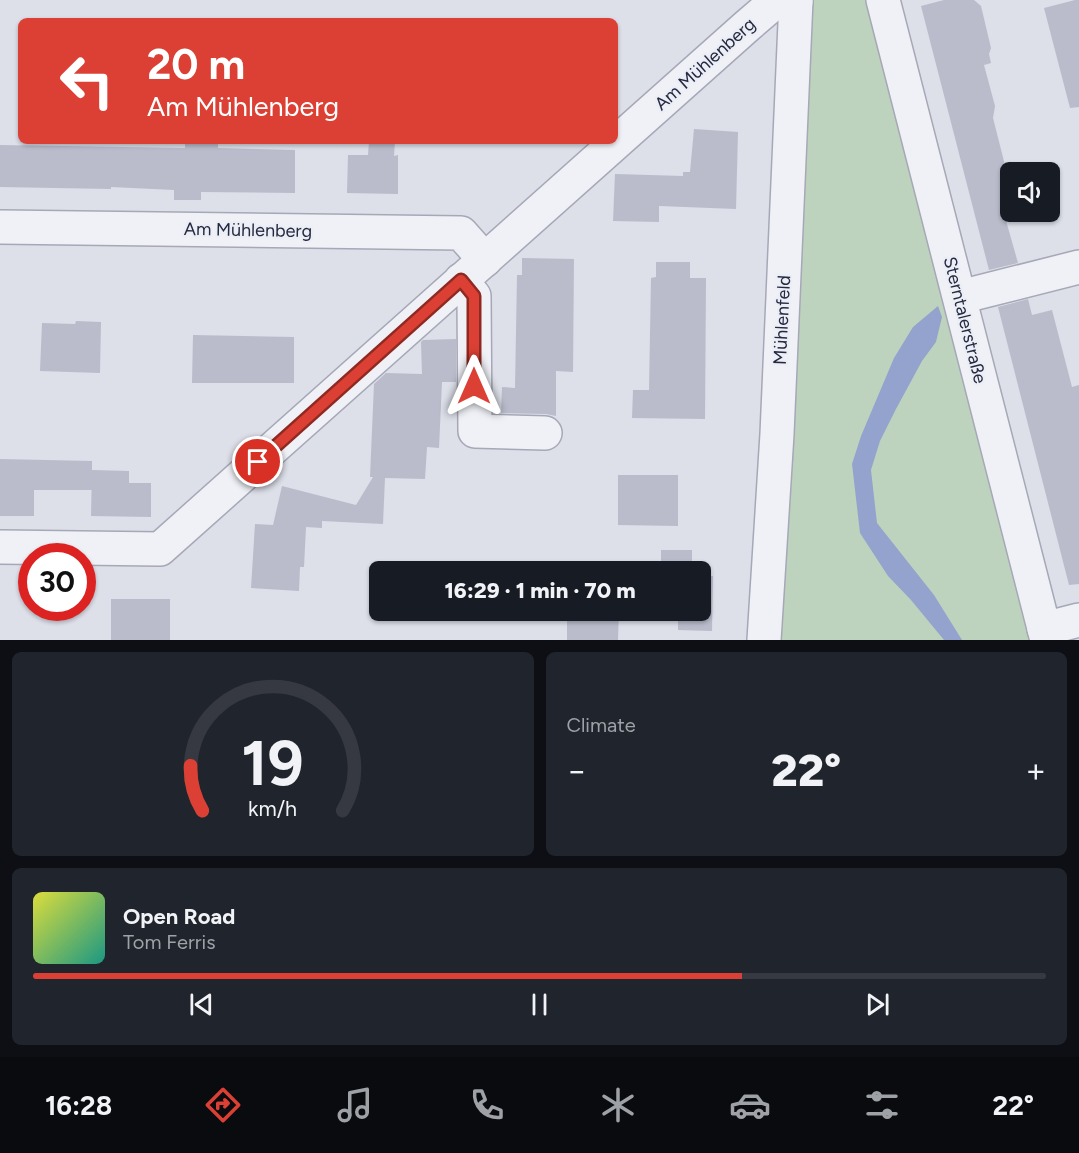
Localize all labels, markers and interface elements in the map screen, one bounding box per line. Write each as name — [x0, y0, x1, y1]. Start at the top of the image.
street label: Am Mühlenberg — [650, 13, 760, 115]
text: 20 m — [147, 39, 245, 90]
icon: left — [48, 42, 126, 120]
text: Am Mühlenberg — [147, 90, 339, 123]
map controls — [1000, 162, 1060, 222]
button: sound — [1000, 162, 1060, 222]
street label: Am Mühlenberg — [184, 218, 312, 242]
street label: Sterntalerstraße — [939, 254, 991, 386]
street label: Mühlenfeld — [769, 274, 795, 366]
position arrow — [442, 354, 506, 418]
pin — [232, 436, 283, 487]
icon: arrive — [241, 445, 274, 478]
speed limit sign: 30 — [18, 543, 96, 621]
text: 16:29 · 1 min · 70 m — [444, 577, 636, 604]
text: Climate — [567, 713, 636, 737]
text: 19 — [241, 726, 304, 801]
text: 22° — [771, 743, 841, 797]
text: − — [567, 751, 587, 790]
text: + — [1025, 751, 1046, 790]
text: km/h — [248, 796, 297, 821]
text: Open Road — [123, 903, 235, 930]
text: Tom Ferris — [123, 930, 216, 954]
icon: previous — [185, 988, 218, 1021]
icon: pause — [523, 988, 556, 1021]
icon: next — [861, 988, 894, 1021]
icon: directions — [202, 1084, 244, 1126]
icon: music — [334, 1084, 376, 1126]
icon: phone — [466, 1084, 508, 1126]
icon: climate — [597, 1084, 639, 1126]
icon: car — [729, 1084, 771, 1126]
icon: filters — [861, 1084, 903, 1126]
text: 16:28 — [45, 1089, 112, 1122]
text: 22° — [993, 1089, 1034, 1122]

